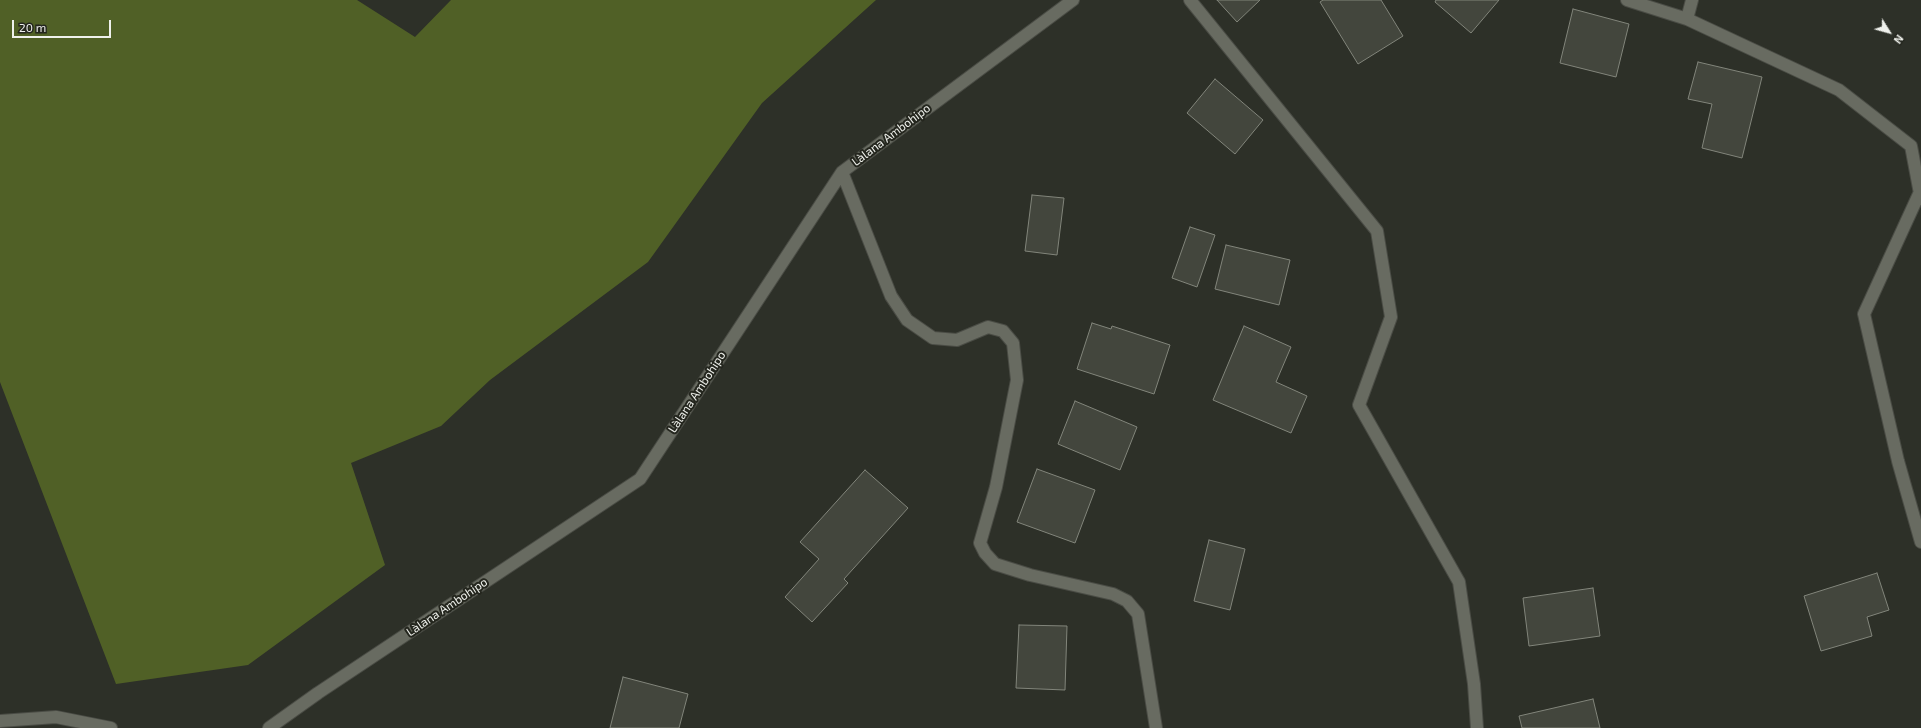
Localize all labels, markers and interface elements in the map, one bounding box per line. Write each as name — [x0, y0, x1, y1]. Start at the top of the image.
scale bar — [14, 12, 113, 38]
north arrow — [1869, 12, 1909, 52]
text: 20 m — [19, 20, 46, 34]
text: N — [1891, 32, 1907, 47]
street label: Làlana Ambohipo — [849, 101, 933, 169]
street label: Làlana Ambohipo — [665, 348, 729, 436]
street label: Làlana Ambohipo — [404, 575, 490, 639]

